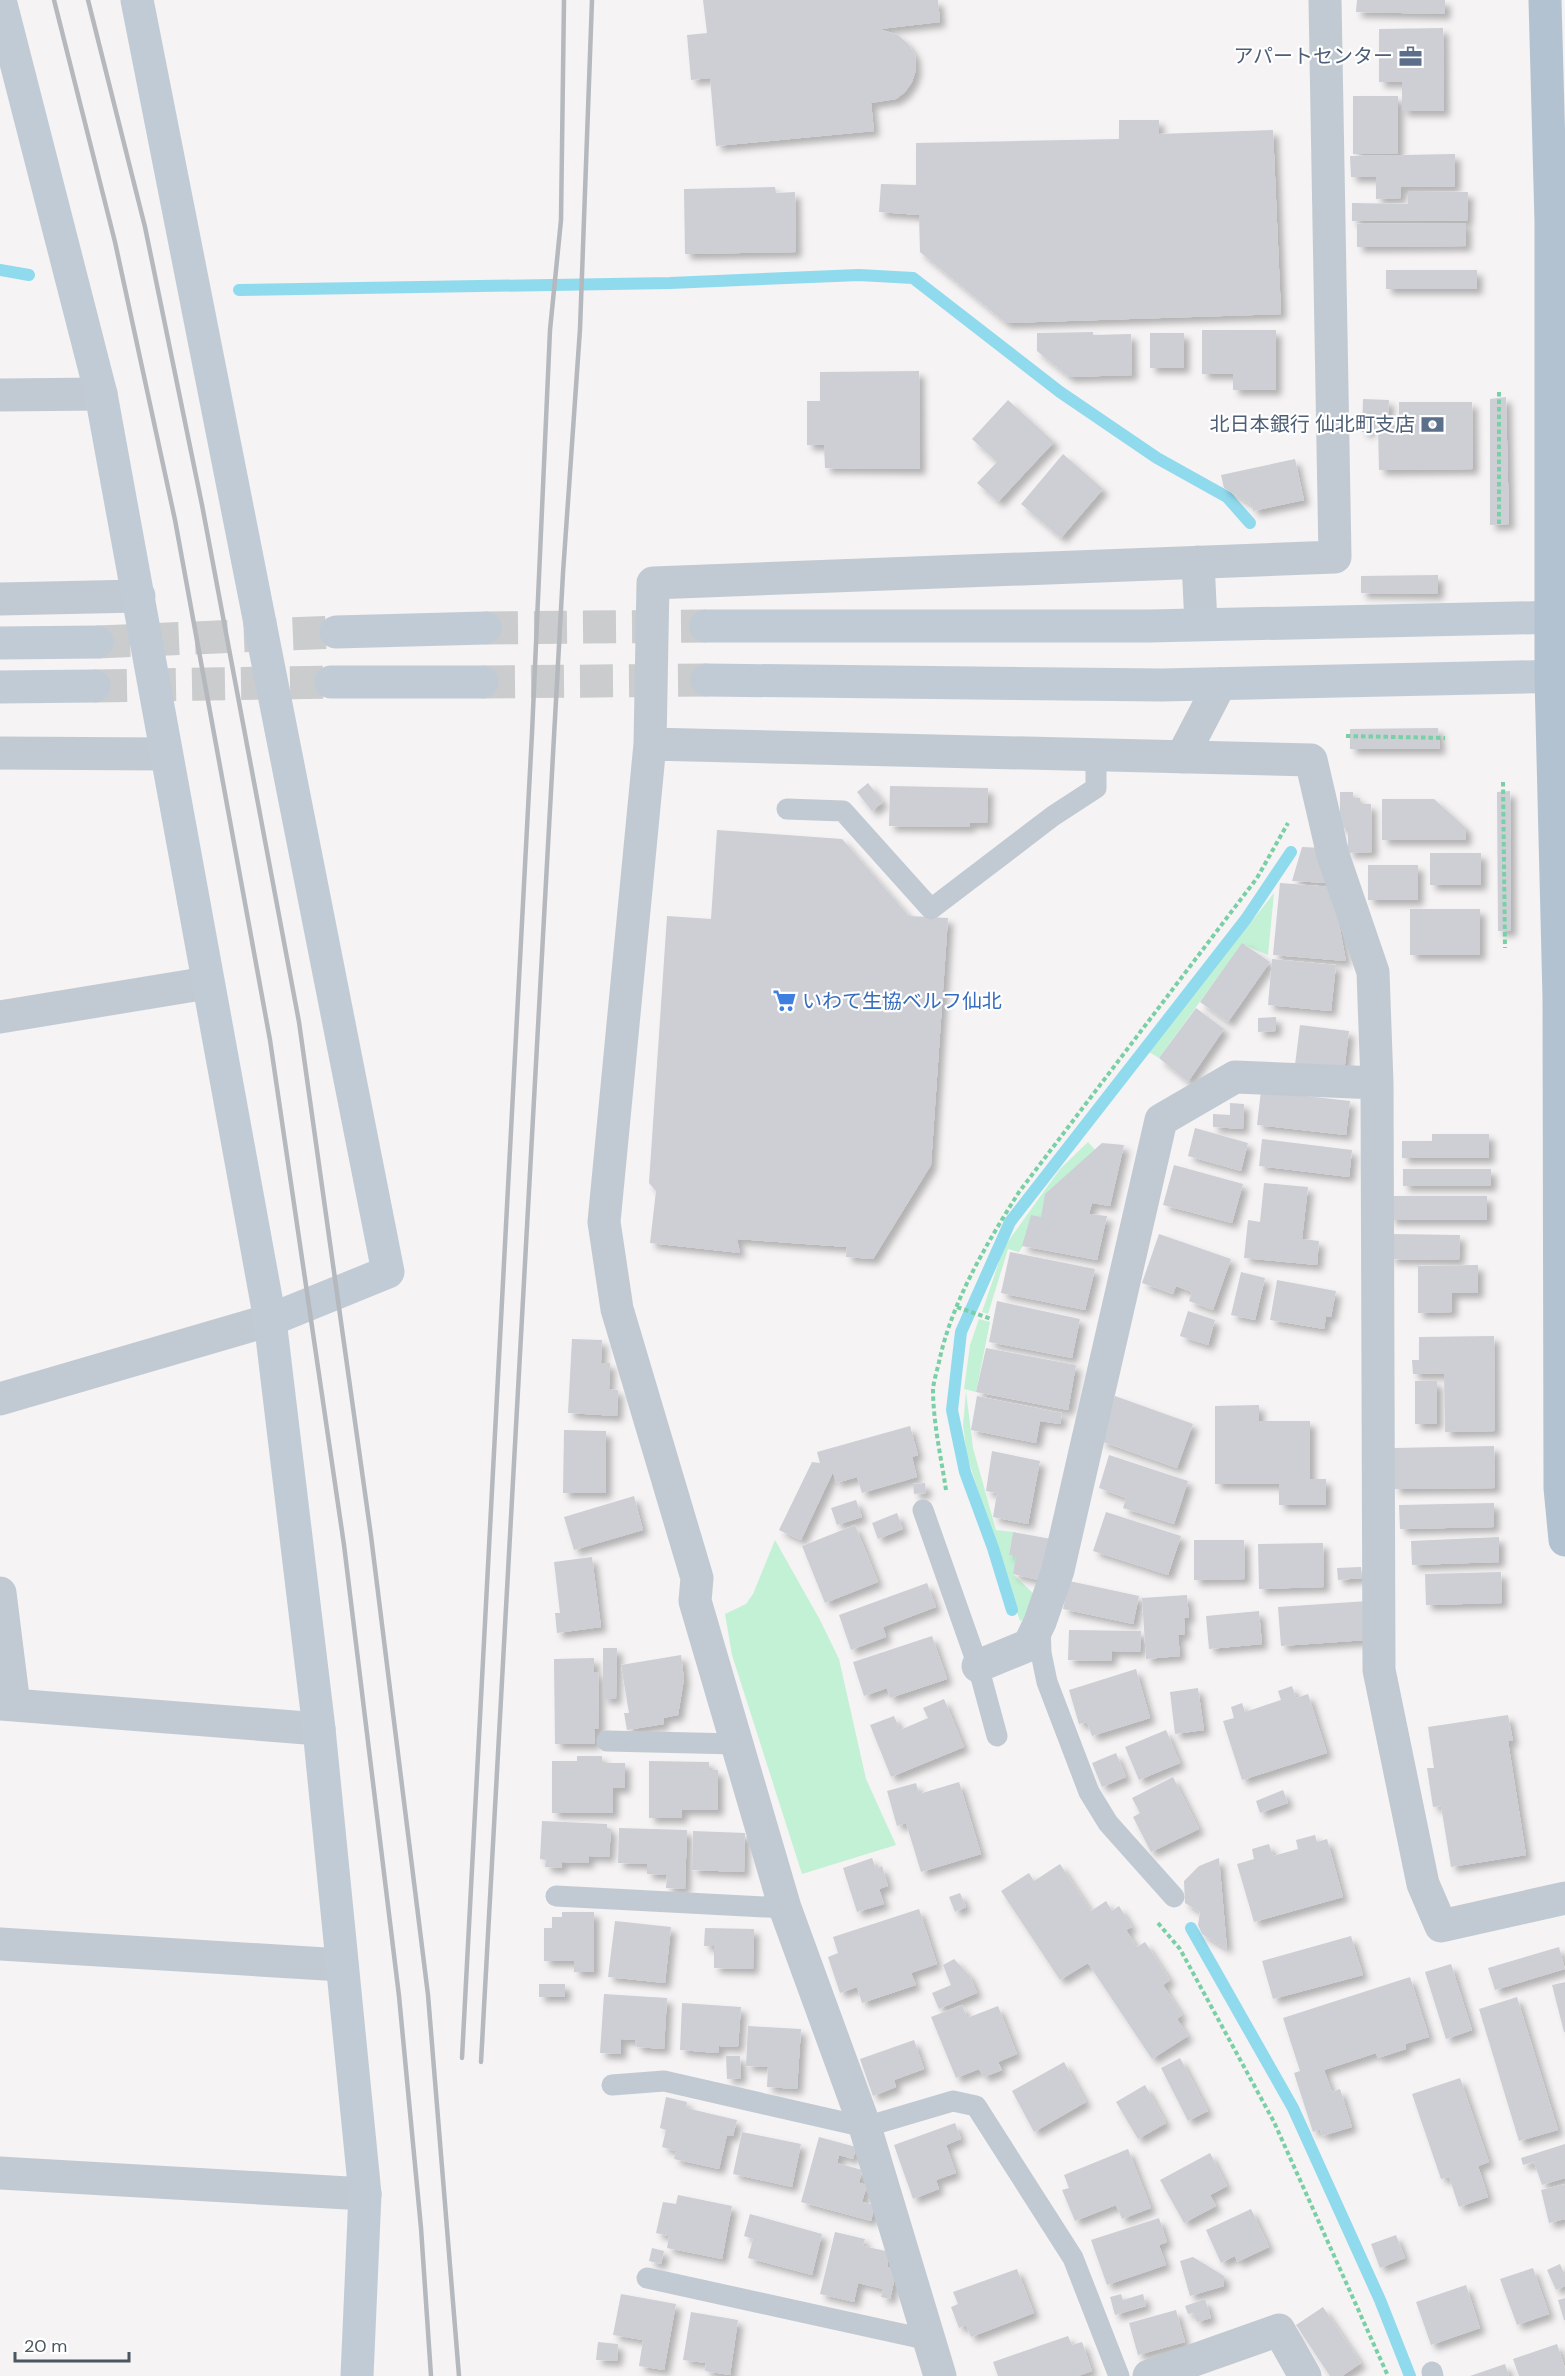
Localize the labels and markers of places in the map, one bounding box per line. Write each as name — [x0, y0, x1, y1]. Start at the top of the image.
place label: アパートセンター — [1233, 43, 1393, 69]
office icon: アパートセンター — [1398, 43, 1424, 69]
place label: 北日本銀行 仙北町支店 — [1210, 411, 1415, 437]
bank icon: 北日本銀行 仙北町支店 — [1420, 411, 1446, 437]
supermarket icon: いわて生協ベルフ仙北 — [771, 988, 797, 1014]
place label: いわて生協ベルフ仙北 — [802, 988, 1002, 1014]

